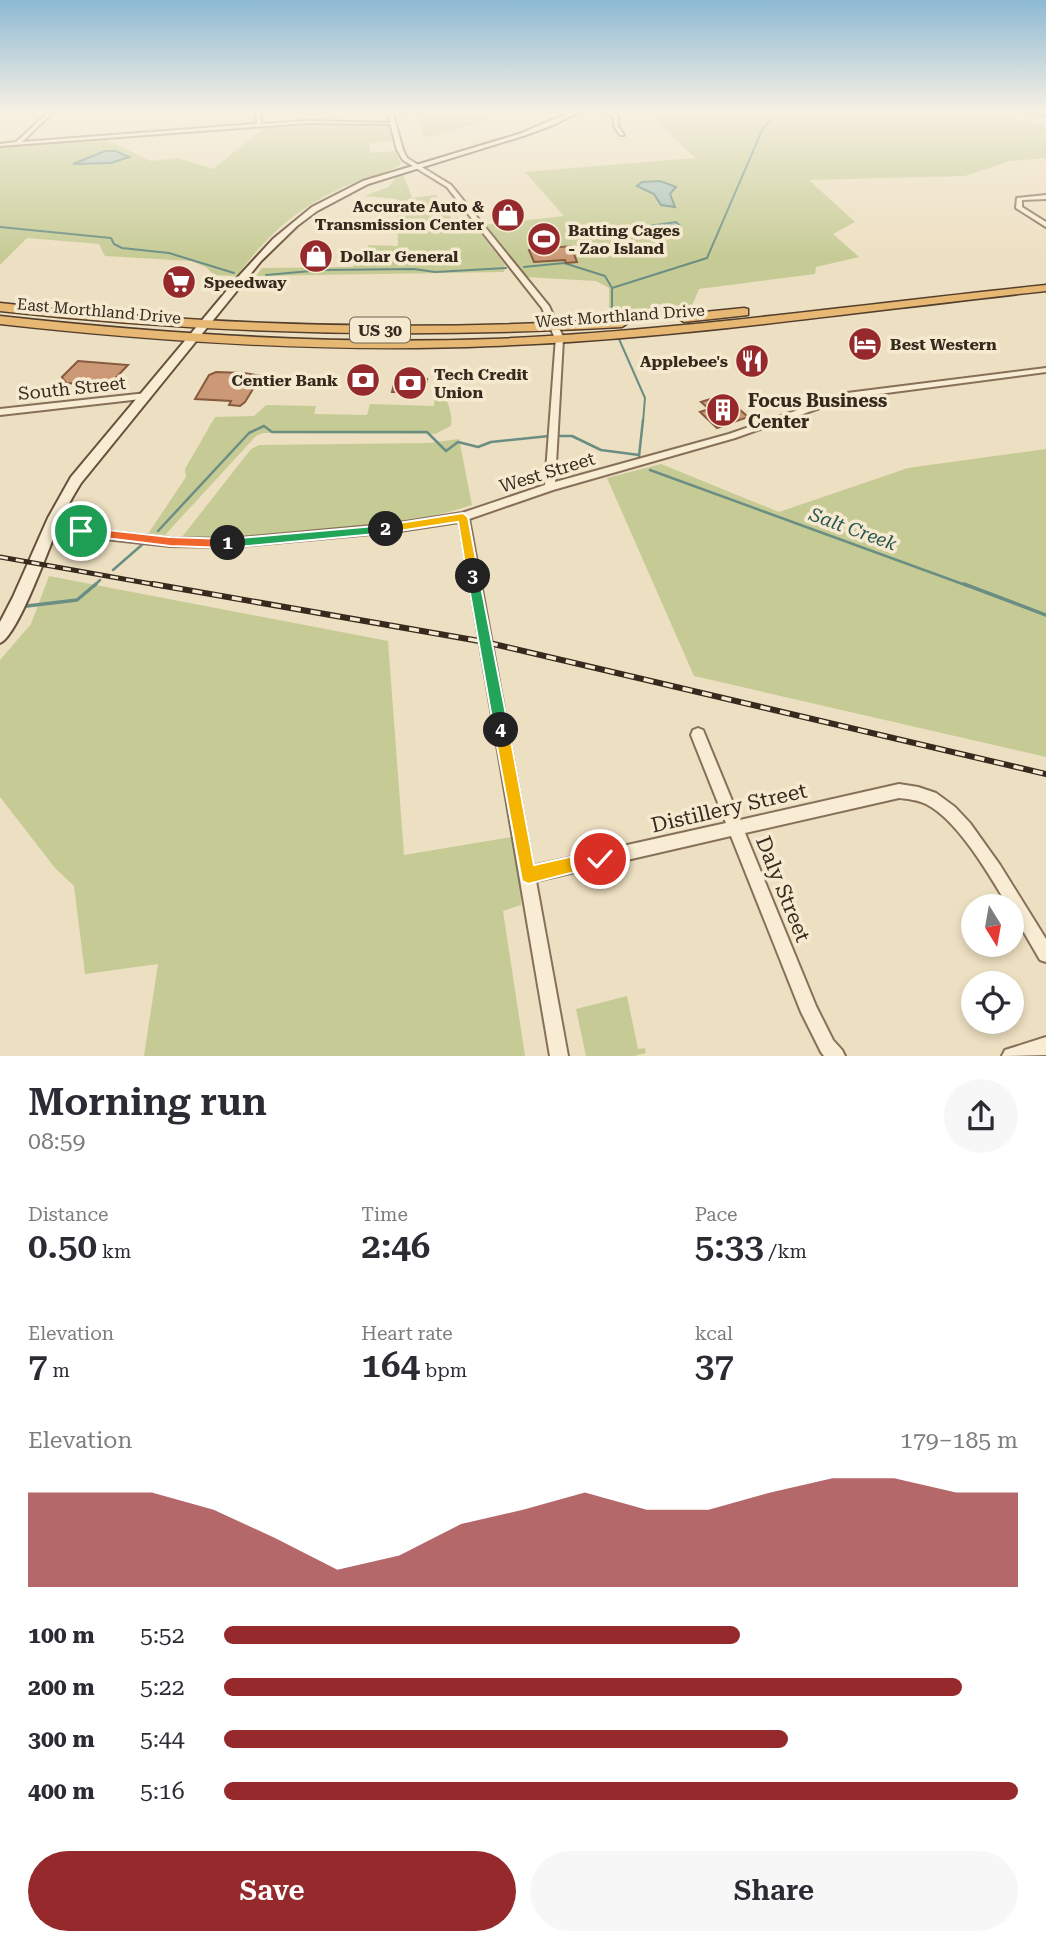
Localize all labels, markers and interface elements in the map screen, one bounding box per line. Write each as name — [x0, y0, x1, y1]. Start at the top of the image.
shop icon: Accurate Auto & Transmission Center — [489, 196, 527, 234]
place label: Accurate Auto & Transmission Center — [315, 197, 484, 234]
sports icon: Batting Cages - Zao Island — [525, 220, 563, 258]
place label: Batting Cages - Zao Island — [568, 221, 680, 258]
shop icon: Dollar General — [297, 237, 335, 275]
place label: Dollar General — [340, 247, 459, 266]
supermarket icon: Speedway — [160, 263, 198, 301]
place label: Speedway — [204, 273, 287, 292]
street label: East Morthland Drive — [16, 294, 182, 328]
street label: West Morthland Drive — [535, 301, 706, 331]
road number: US 30 — [350, 318, 410, 342]
hotel icon: Best Western — [846, 325, 884, 363]
place label: Best Western — [890, 335, 997, 354]
restaurant icon: Applebee's — [733, 342, 771, 380]
place label: Applebee's — [640, 352, 728, 371]
bank icon: Centier Bank — [344, 361, 382, 399]
bank icon: Tech Credit Union — [391, 364, 429, 402]
place label: Tech Credit Union — [434, 365, 529, 402]
place label: Centier Bank — [231, 371, 338, 390]
street label: South Street — [17, 372, 127, 404]
place label: Focus Business Center — [748, 390, 887, 432]
building icon: Focus Business Center — [704, 391, 742, 429]
street label: West Street — [497, 447, 598, 496]
pin — [51, 501, 111, 561]
water label: Salt Creek — [805, 502, 900, 556]
icon: arrive — [62, 512, 100, 550]
pin: 2 — [368, 512, 404, 546]
text: 2 — [380, 517, 391, 540]
pin: 1 — [210, 526, 246, 560]
text: 1 — [222, 531, 233, 554]
pin: 3 — [456, 558, 490, 594]
text: 3 — [467, 564, 478, 587]
pin: 4 — [484, 712, 518, 748]
text: 4 — [495, 718, 506, 741]
street label: Distillery Street — [649, 778, 809, 838]
pin — [570, 829, 630, 889]
street label: Daly Street — [751, 833, 815, 946]
icon: check — [581, 840, 619, 878]
north arrow — [961, 894, 1024, 957]
map controls — [961, 894, 1024, 1034]
button: locate — [961, 971, 1024, 1034]
button: share — [944, 1079, 1018, 1153]
text: Morning run — [28, 1080, 267, 1124]
text: 08:59 — [28, 1128, 85, 1155]
text: Distance — [28, 1203, 108, 1226]
text: Time — [361, 1203, 408, 1226]
text: Pace — [695, 1203, 738, 1226]
text: 0.50 — [28, 1226, 97, 1267]
text: 2:46 — [361, 1226, 430, 1267]
text: 5:33 — [695, 1226, 764, 1267]
text: km — [97, 1240, 131, 1263]
text: /km — [764, 1240, 807, 1263]
text: Elevation — [28, 1322, 114, 1345]
text: Heart rate — [361, 1322, 453, 1345]
text: kcal — [695, 1322, 733, 1345]
text: 7 — [28, 1345, 48, 1386]
text: 164 — [361, 1345, 420, 1386]
text: 37 — [695, 1345, 734, 1386]
text: m — [48, 1359, 70, 1382]
text: bpm — [420, 1359, 467, 1382]
text: Elevation — [28, 1427, 132, 1454]
text: 179–185 m — [900, 1427, 1018, 1454]
text: 100 m — [28, 1622, 95, 1649]
text: 5:52 — [140, 1622, 185, 1649]
text: 200 m — [28, 1674, 95, 1701]
text: 5:22 — [140, 1674, 185, 1701]
text: 300 m — [28, 1726, 95, 1753]
text: 5:44 — [140, 1726, 185, 1753]
text: 400 m — [28, 1778, 95, 1805]
text: 5:16 — [140, 1778, 185, 1805]
button: Save — [28, 1851, 516, 1931]
button: Share — [530, 1851, 1018, 1931]

